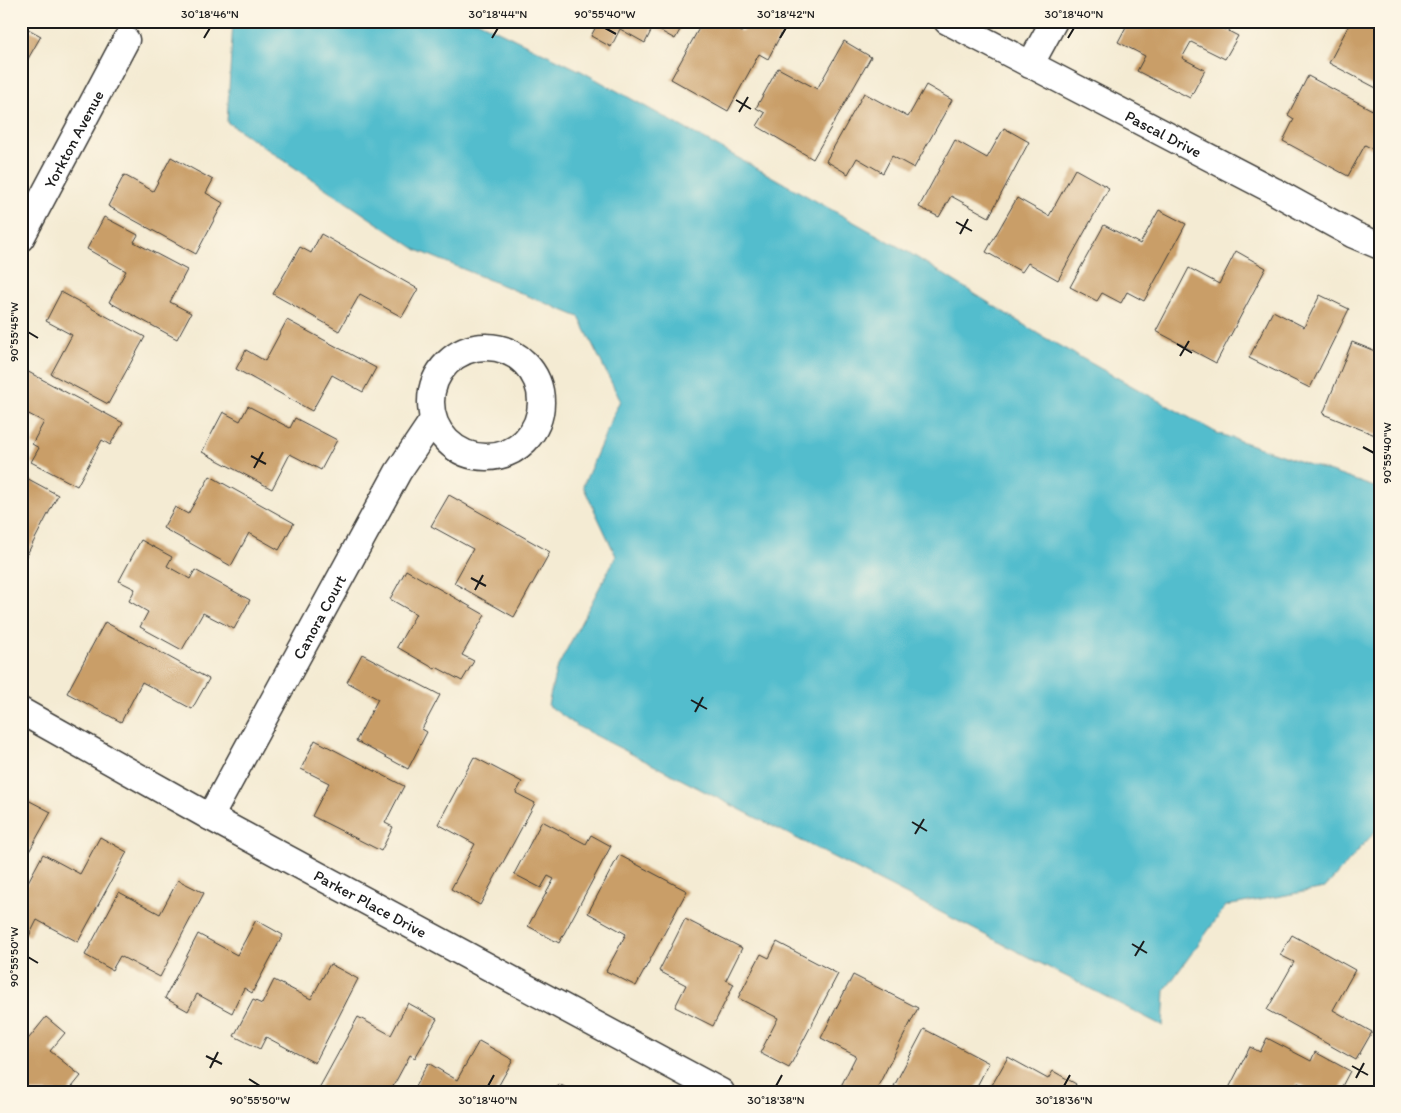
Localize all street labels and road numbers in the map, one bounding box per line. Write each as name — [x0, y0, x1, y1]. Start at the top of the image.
street label: Yorkton Avenue — [40, 87, 108, 192]
street label: Pascal Drive — [1122, 106, 1205, 162]
street label: Canora Court — [289, 571, 350, 663]
street label: Parker Place Drive — [311, 866, 430, 942]

